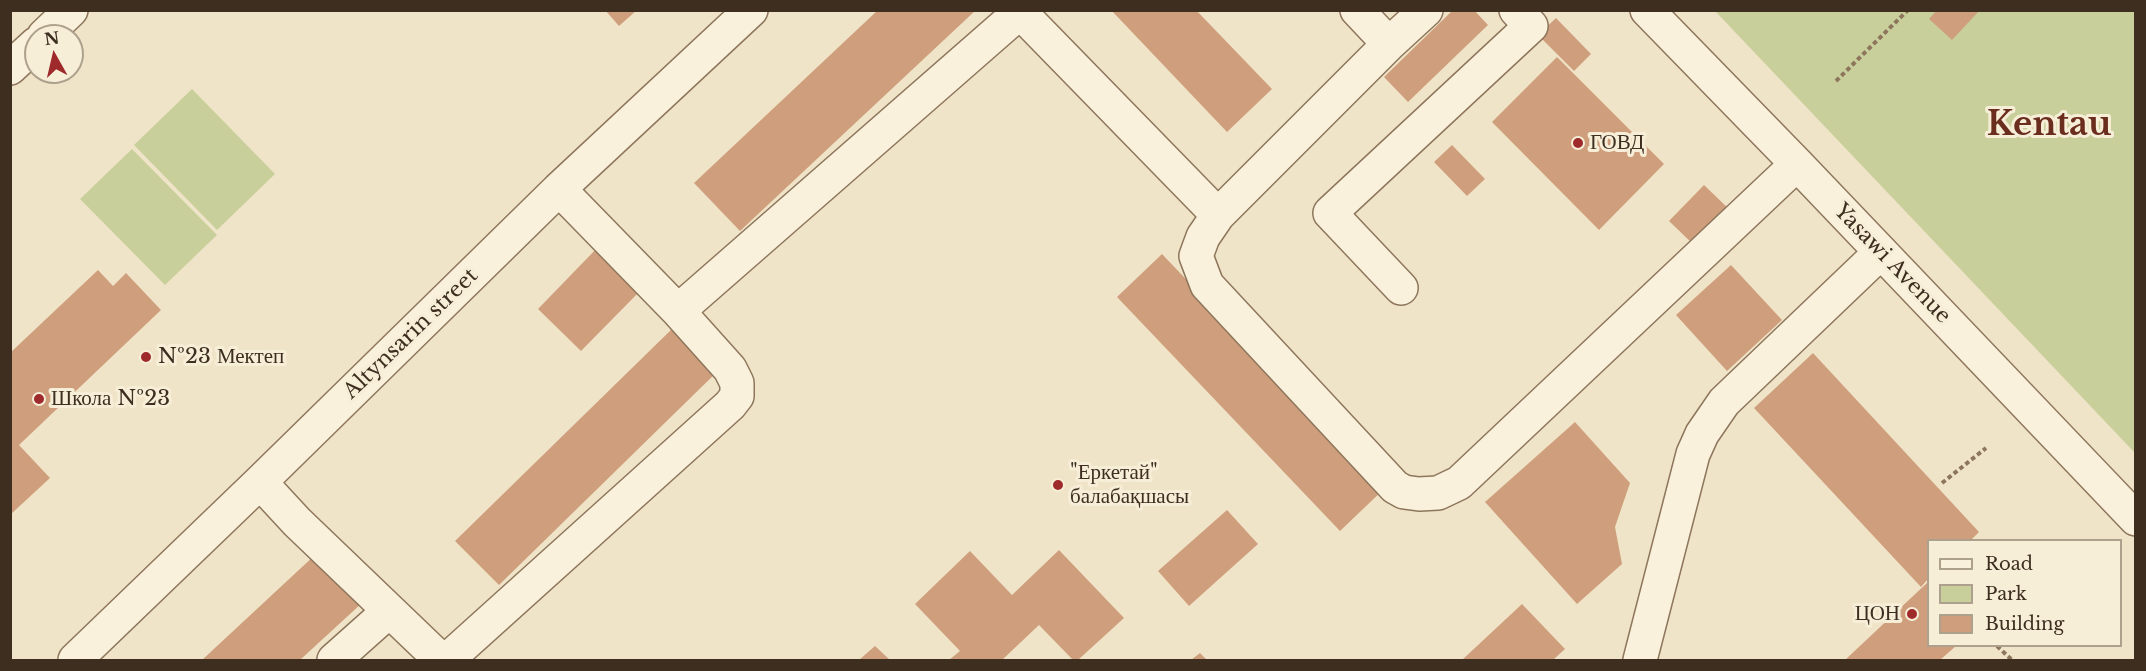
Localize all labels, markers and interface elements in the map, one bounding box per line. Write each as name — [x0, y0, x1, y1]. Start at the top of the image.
north arrow — [24, 24, 84, 84]
text: N — [43, 27, 61, 49]
district label: Kentau — [1987, 106, 2111, 146]
place label: ГОВД — [1590, 130, 1644, 156]
marker: ГОВД — [1571, 136, 1585, 150]
street label: Yasawi Avenue — [1828, 199, 1956, 329]
street label: Altynsarin street — [339, 263, 483, 405]
place label: №23 Мектеп — [158, 344, 284, 370]
marker: №23 Мектеп — [139, 350, 153, 364]
place label: Школа №23 — [51, 386, 170, 412]
marker: Школа №23 — [32, 392, 46, 406]
place label: "Еркетай" балабақшасы — [1070, 460, 1189, 510]
marker: "Еркетай" балабақшасы — [1051, 478, 1065, 492]
legend — [1927, 539, 2122, 647]
text: Road — [1985, 553, 2033, 575]
text: Park — [1985, 583, 2027, 605]
place label: ЦОН — [1855, 601, 1900, 627]
marker: ЦОН — [1905, 607, 1919, 621]
text: Building — [1985, 613, 2064, 635]

